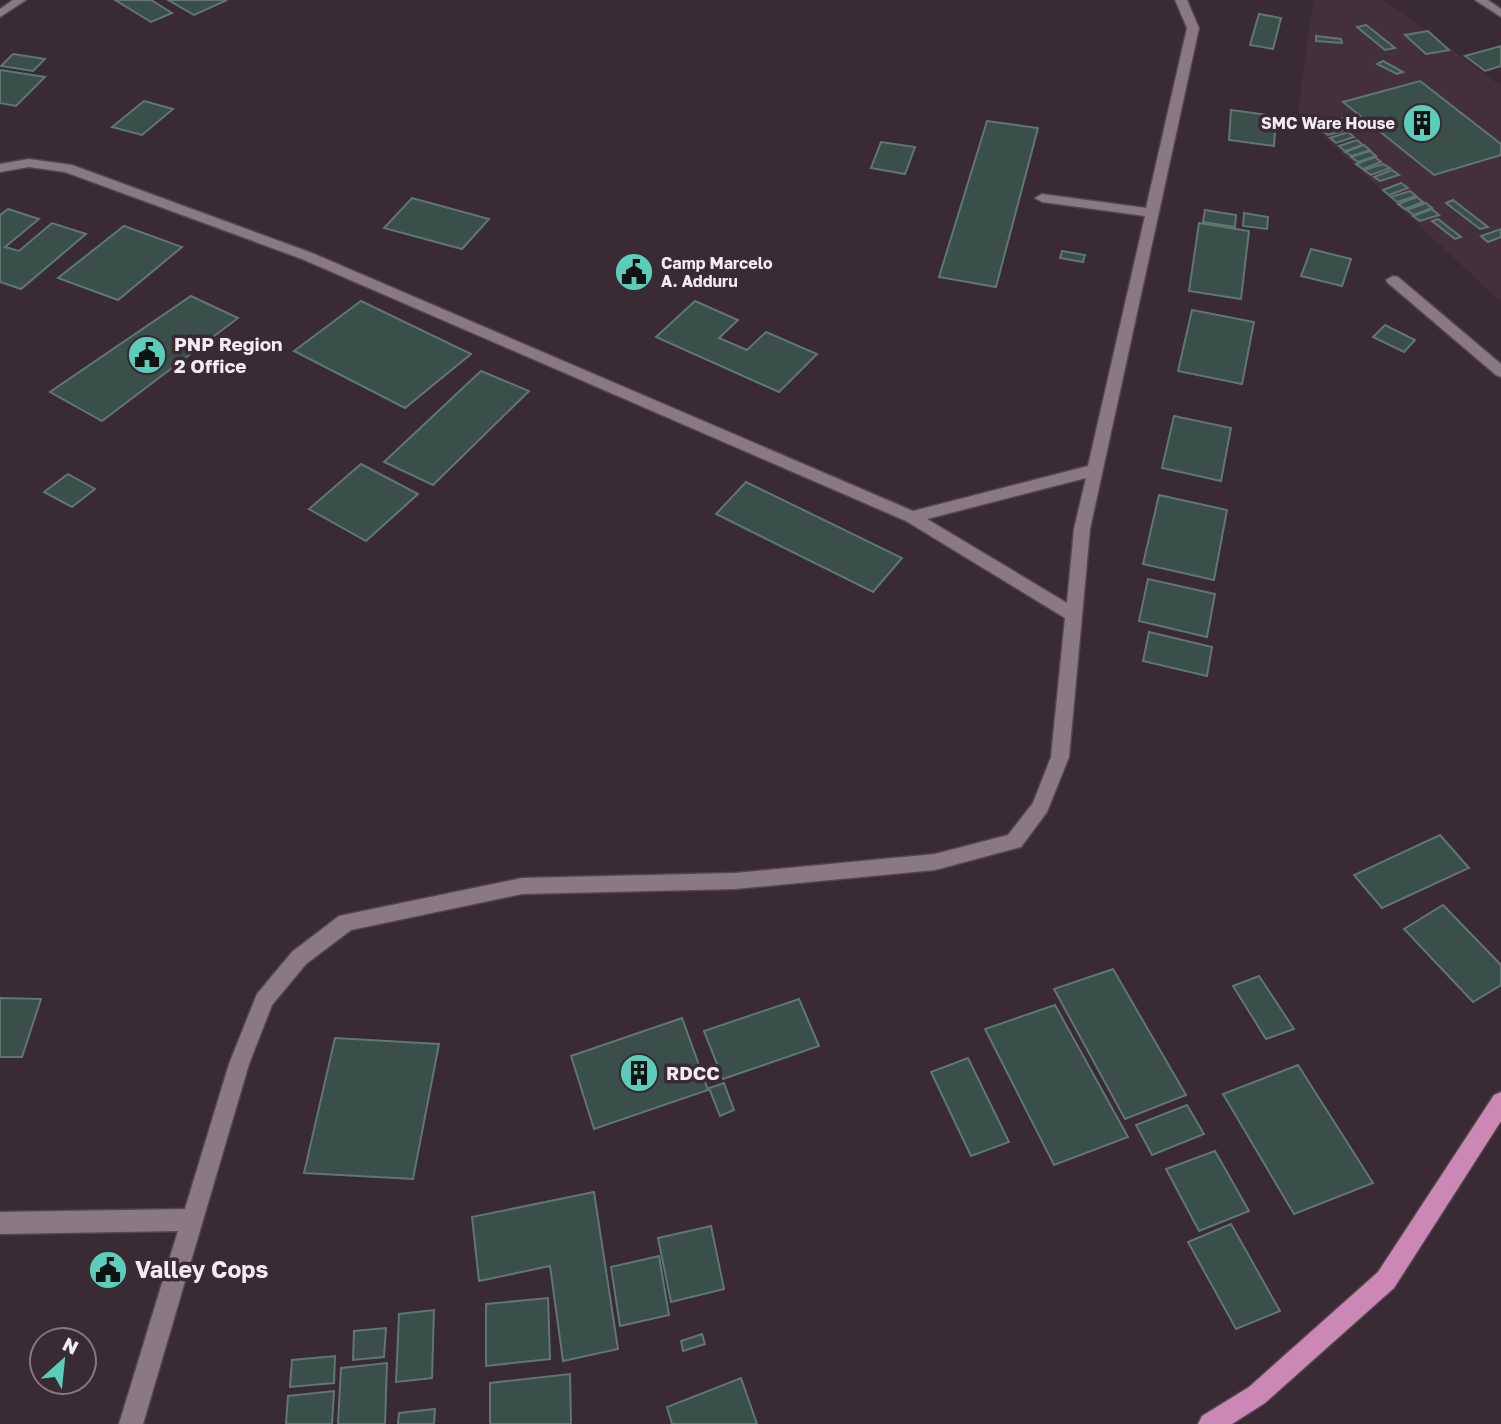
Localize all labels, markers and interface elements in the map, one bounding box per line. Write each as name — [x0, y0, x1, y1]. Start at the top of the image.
building icon: SMC Ware House — [1401, 102, 1443, 144]
place label: SMC Ware House — [1261, 113, 1395, 133]
public building icon: Camp Marcelo A. Adduru — [613, 251, 655, 293]
place label: Camp Marcelo A. Adduru — [661, 253, 773, 291]
place label: PNP Region 2 Office — [174, 332, 283, 377]
public building icon: PNP Region 2 Office — [126, 334, 168, 376]
building icon: RDCC — [618, 1052, 660, 1094]
place label: RDCC — [666, 1061, 720, 1084]
public building icon: Valley Cops — [87, 1249, 129, 1291]
place label: Valley Cops — [135, 1255, 268, 1283]
north arrow — [28, 1326, 98, 1396]
text: N — [59, 1332, 83, 1359]

